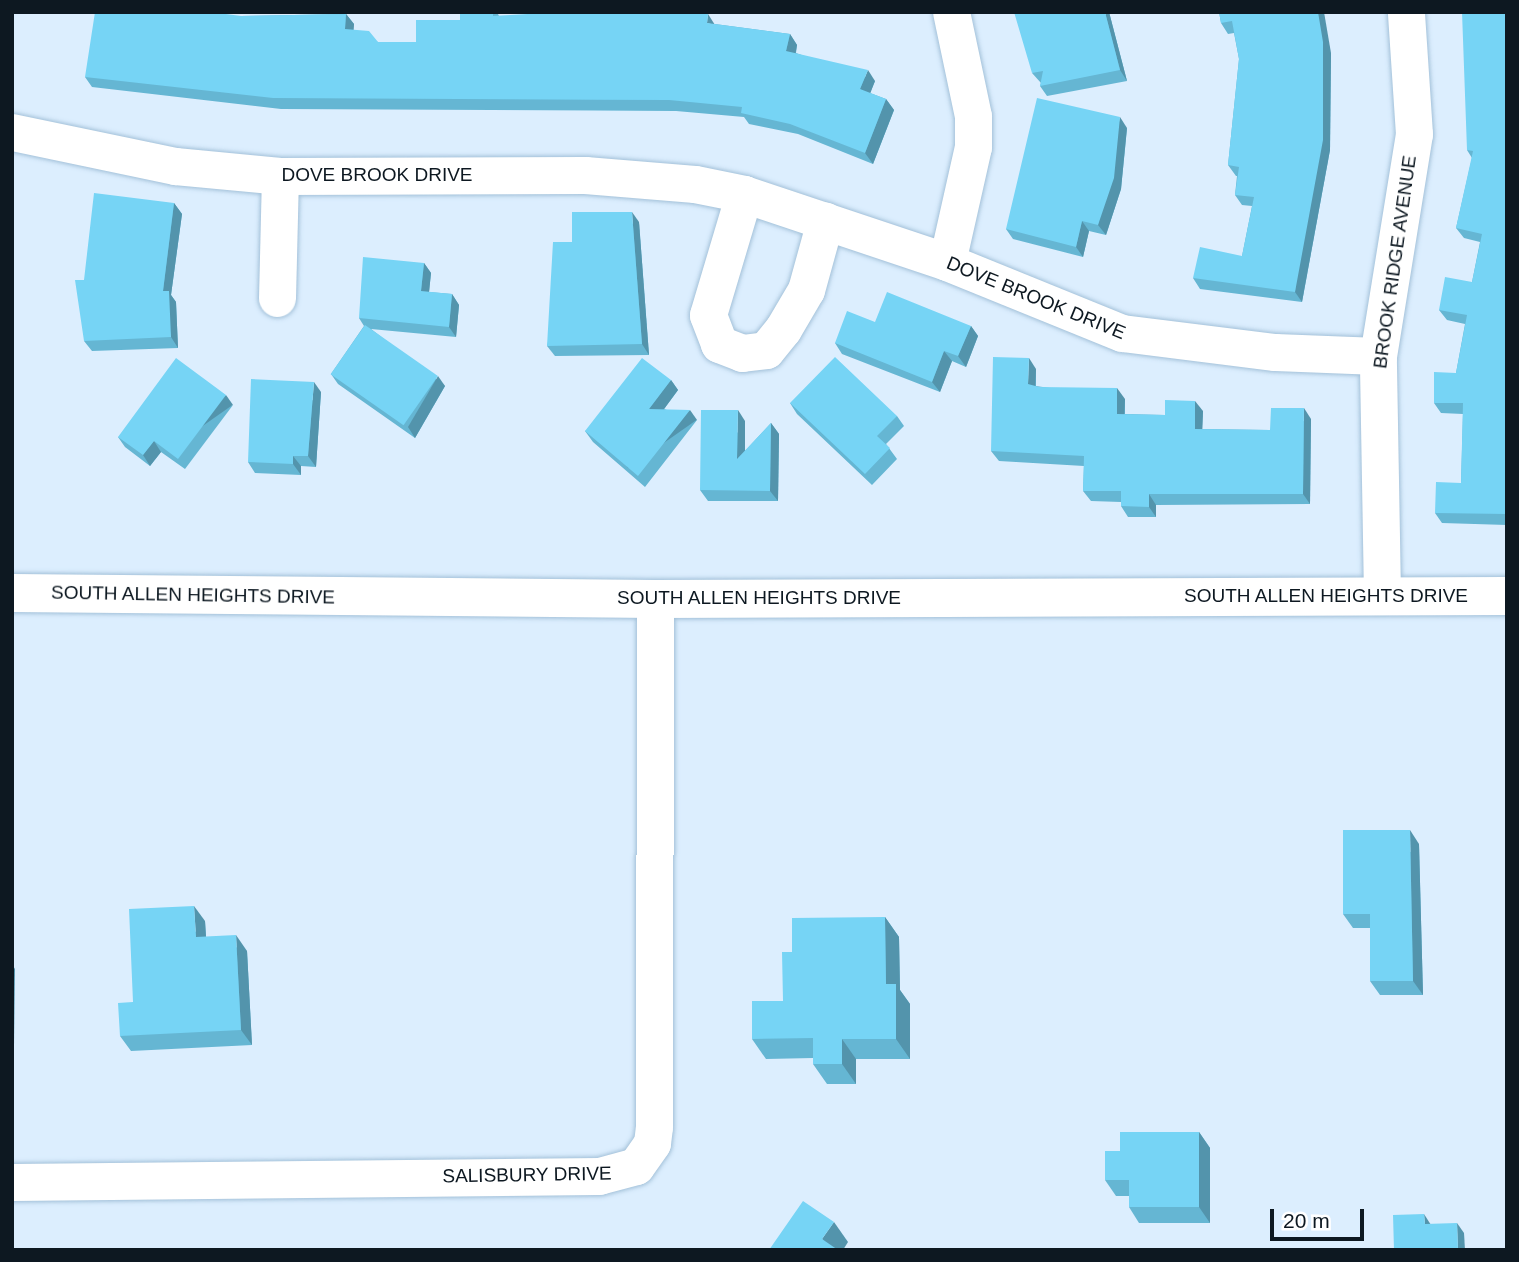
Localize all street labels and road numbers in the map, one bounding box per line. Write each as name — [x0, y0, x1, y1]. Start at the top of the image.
street label: BROOK RIDGE AVENUE — [1369, 153, 1421, 371]
street label: DOVE BROOK DRIVE — [281, 164, 473, 186]
street label: DOVE BROOK DRIVE — [943, 252, 1129, 344]
street label: SOUTH ALLEN HEIGHTS DRIVE — [50, 581, 336, 609]
street label: SOUTH ALLEN HEIGHTS DRIVE — [1183, 585, 1469, 607]
street label: SOUTH ALLEN HEIGHTS DRIVE — [616, 587, 902, 609]
street label: SALISBURY DRIVE — [442, 1162, 612, 1188]

